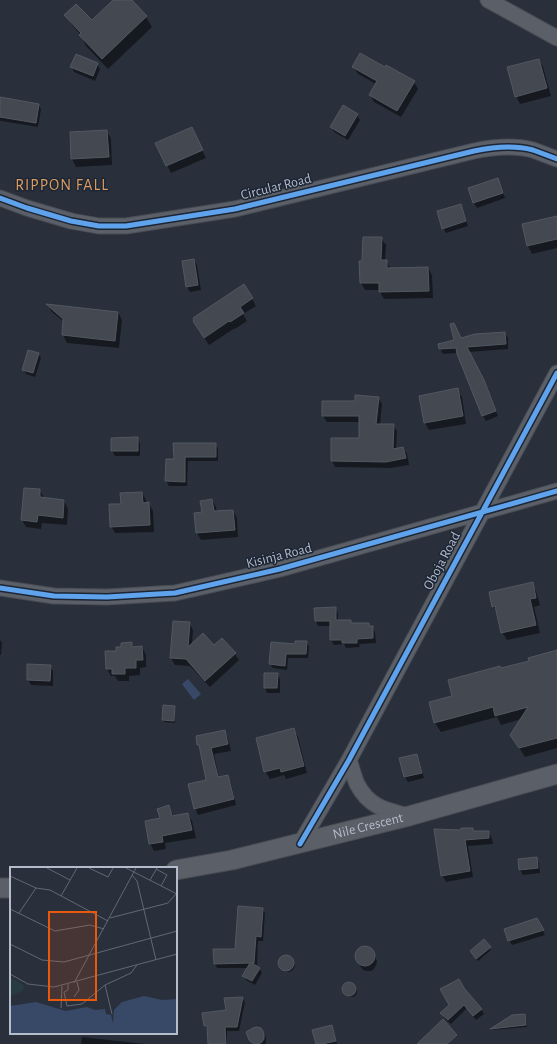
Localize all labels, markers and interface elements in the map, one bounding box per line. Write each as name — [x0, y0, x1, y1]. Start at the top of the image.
street label: Circular Road — [239, 171, 313, 203]
district label: RIPPON FALL — [15, 177, 109, 193]
street label: Oboja Road — [421, 530, 463, 592]
street label: Kisinja Road — [245, 541, 313, 571]
street label: Nile Crescent — [331, 811, 405, 842]
inset map — [10, 867, 177, 1034]

